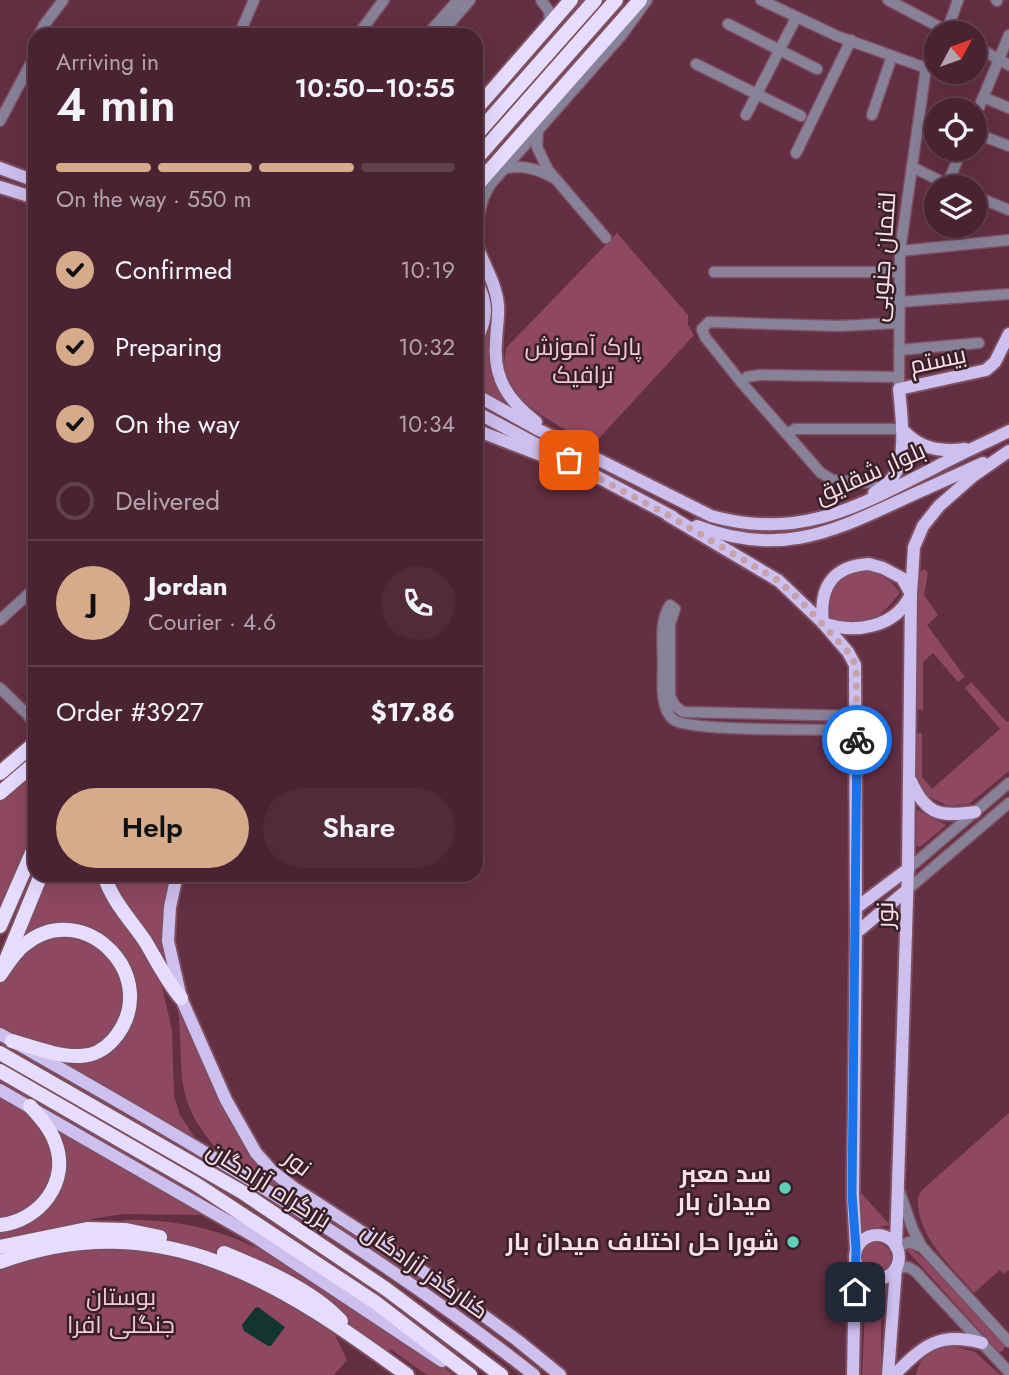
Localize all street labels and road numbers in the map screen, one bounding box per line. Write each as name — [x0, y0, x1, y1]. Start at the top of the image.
street label: لقمان جنوبی — [860, 191, 905, 323]
street label: بیستم — [906, 336, 969, 383]
street label: بلوار شقایق — [809, 433, 931, 512]
street label: نور — [867, 901, 902, 931]
street label: بزرگراه آزادگان — [200, 1132, 338, 1237]
street label: نور — [275, 1139, 320, 1185]
street label: کنارگذر آزادگان — [355, 1214, 496, 1327]

